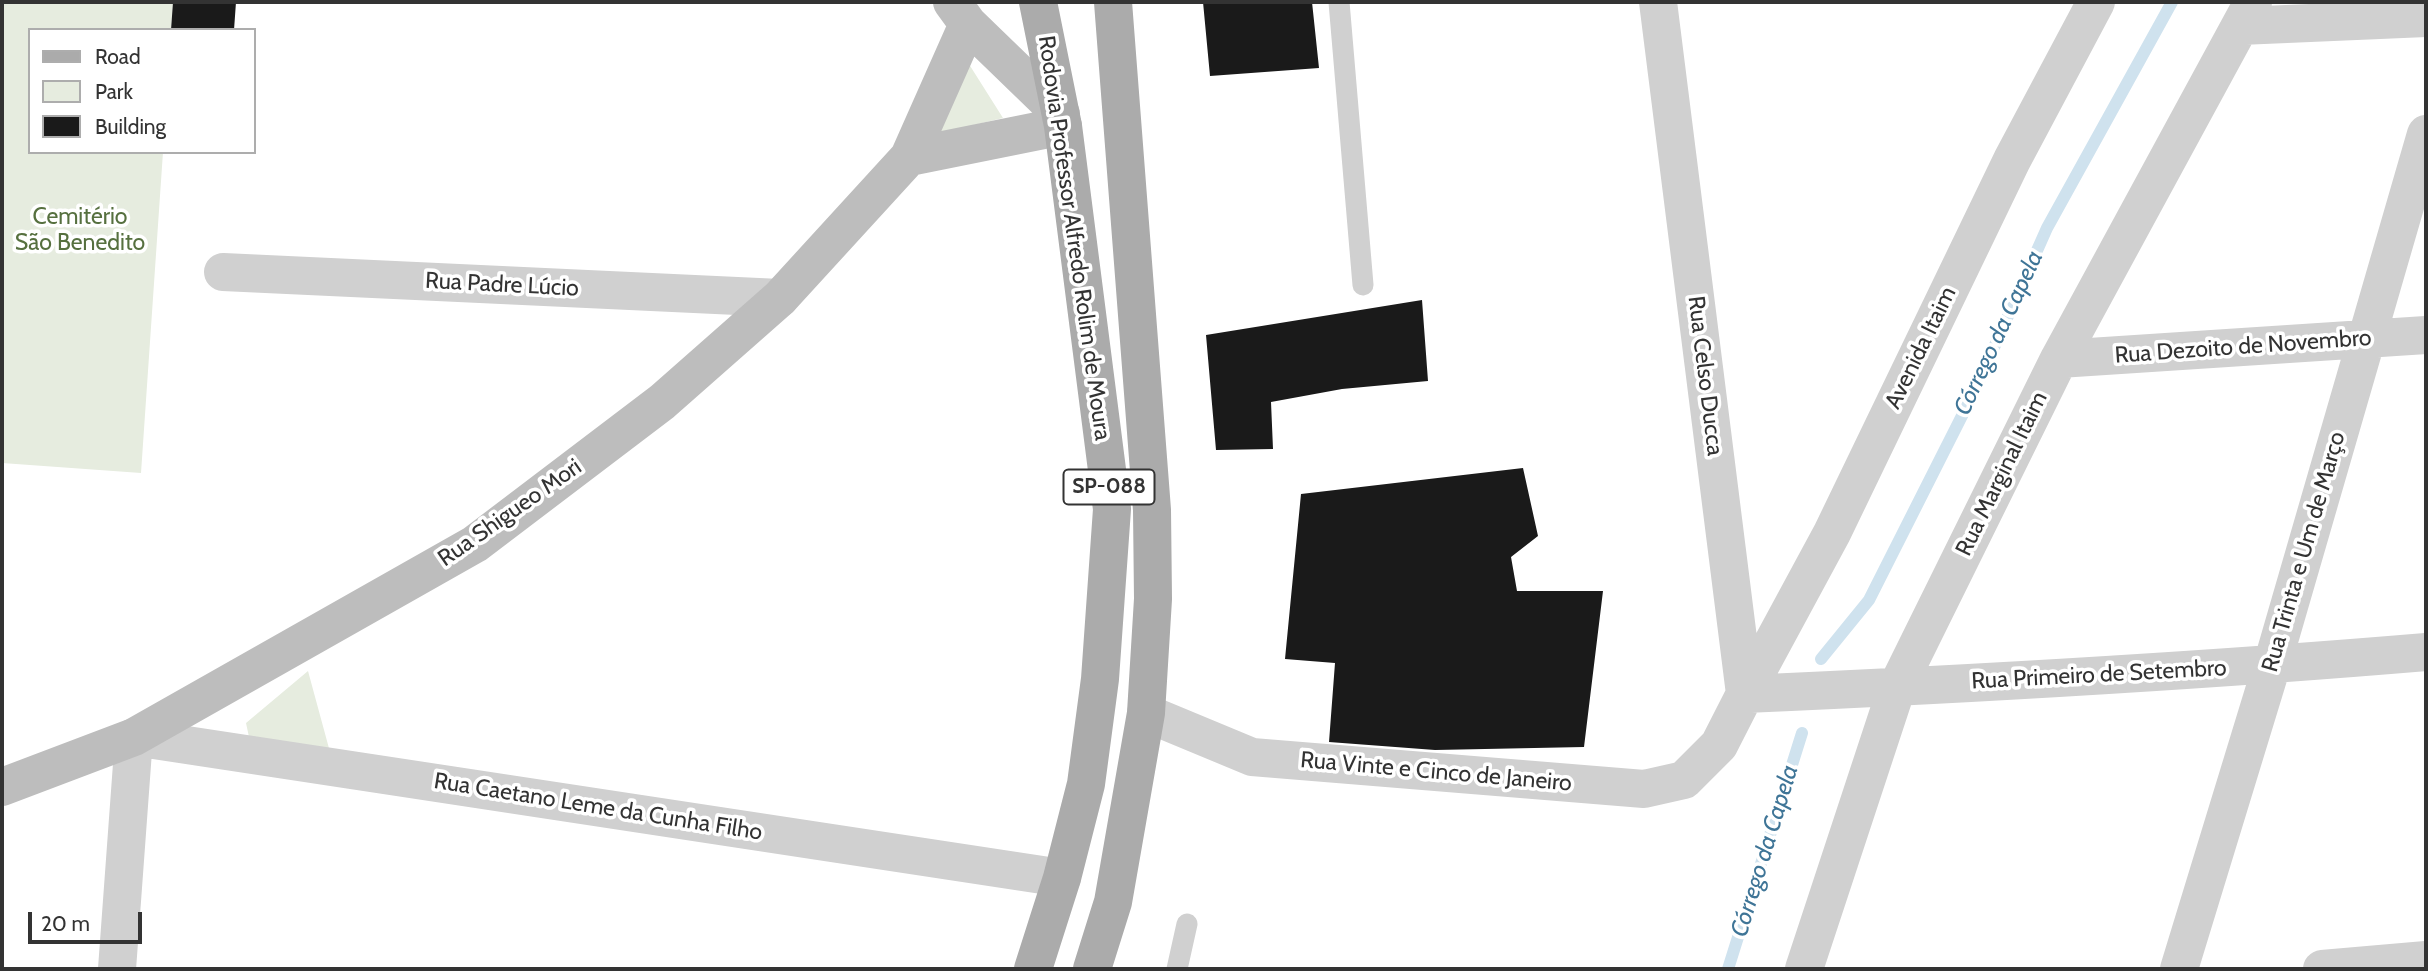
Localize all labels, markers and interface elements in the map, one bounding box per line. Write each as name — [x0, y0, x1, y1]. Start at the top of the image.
legend — [28, 28, 256, 154]
street label: Rodovia Professor Alfredo Rolim de Moura — [1032, 34, 1116, 442]
text: Road — [95, 44, 141, 69]
text: Park — [95, 79, 133, 104]
text: Building — [95, 114, 166, 139]
park label: Cemitério São Benedito — [15, 203, 145, 257]
water label: Córrego da Capela — [1948, 246, 2050, 420]
street label: Rua Padre Lúcio — [424, 267, 580, 303]
street label: Avenida Itaim — [1880, 282, 1962, 414]
street label: Rua Celso Ducca — [1682, 295, 1728, 457]
street label: Rua Dezoito de Novembro — [2114, 324, 2372, 370]
street label: Rua Marginal Itaim — [1950, 387, 2054, 561]
street label: Rua Trinta e Um de Março — [2256, 429, 2352, 675]
street label: Rua Shigueo Mori — [433, 453, 587, 573]
road number: SP-088 — [1064, 470, 1154, 504]
street label: Rua Primeiro de Setembro — [1971, 655, 2227, 695]
street label: Rua Vinte e Cinco de Janeiro — [1299, 746, 1573, 798]
water label: Córrego da Capela — [1725, 762, 1805, 940]
street label: Rua Caetano Leme da Cunha Filho — [432, 767, 764, 847]
scale bar — [32, 898, 145, 942]
text: 20 m — [41, 911, 90, 936]

